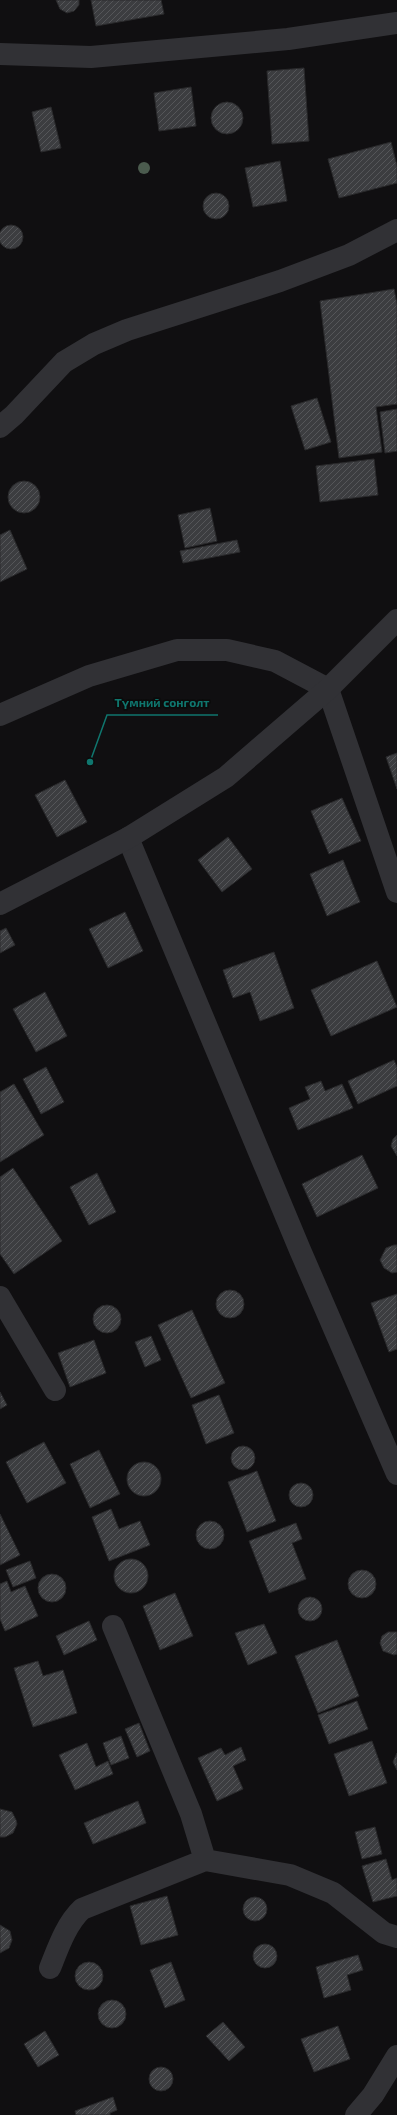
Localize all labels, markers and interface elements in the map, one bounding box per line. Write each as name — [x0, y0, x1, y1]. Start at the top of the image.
callout: Түмний сонголт — [107, 691, 218, 715]
text: Түмний сонголт — [115, 695, 209, 709]

